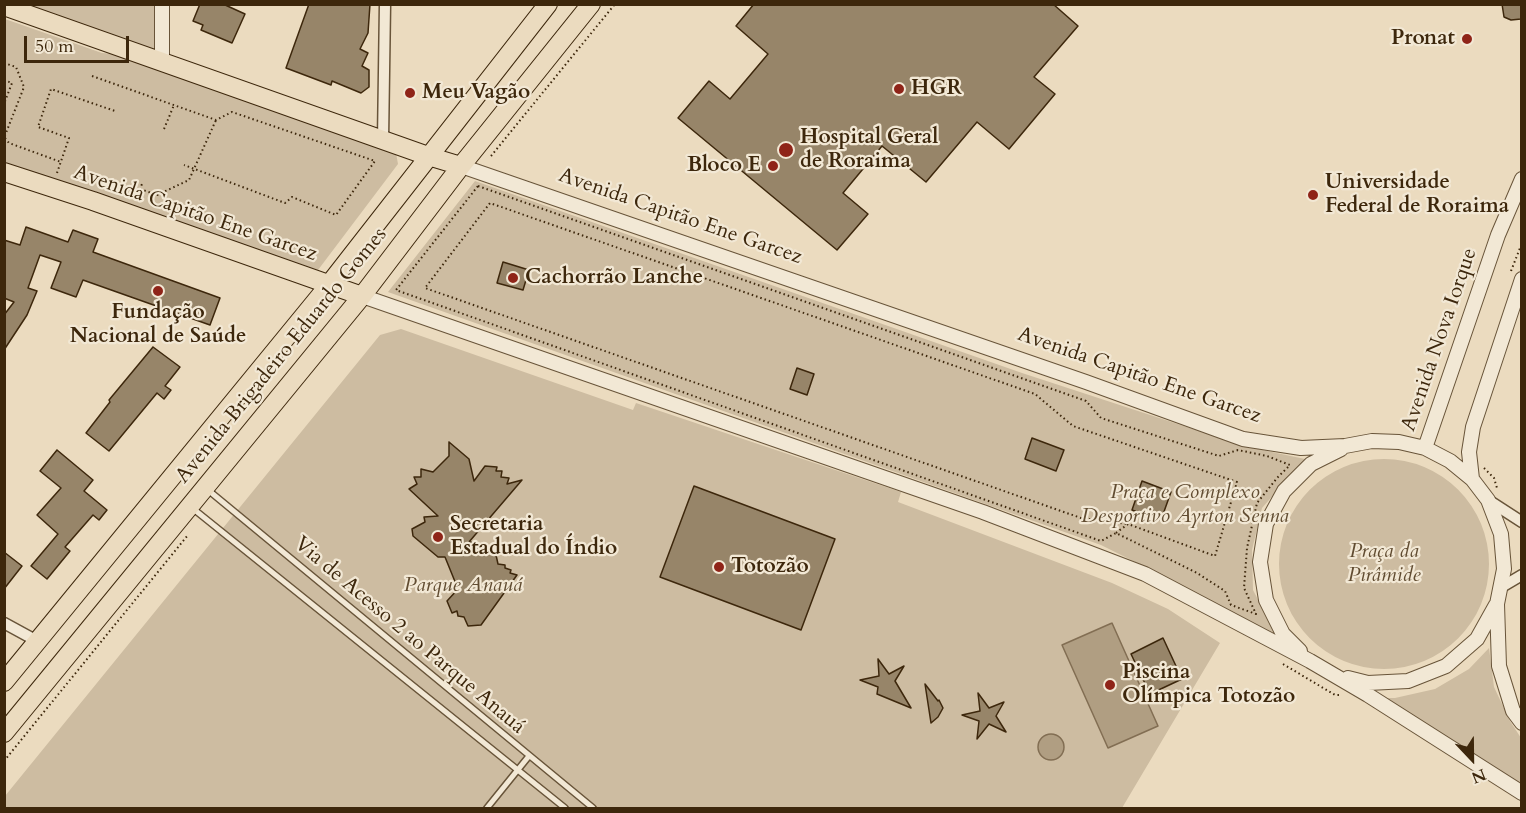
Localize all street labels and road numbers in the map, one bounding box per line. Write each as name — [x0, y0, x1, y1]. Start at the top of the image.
street label: Avenida Capitão Ene Garcez — [70, 160, 320, 268]
street label: Avenida Capitão Ene Garcez — [555, 163, 805, 271]
street label: Avenida Brigadeiro Eduardo Gomes — [171, 223, 393, 489]
street label: Avenida Nova Iorque — [1397, 245, 1483, 435]
street label: Avenida Capitão Ene Garcez — [1014, 322, 1264, 430]
street label: Via de Acesso 2 ao Parque Anauá — [288, 532, 530, 740]

